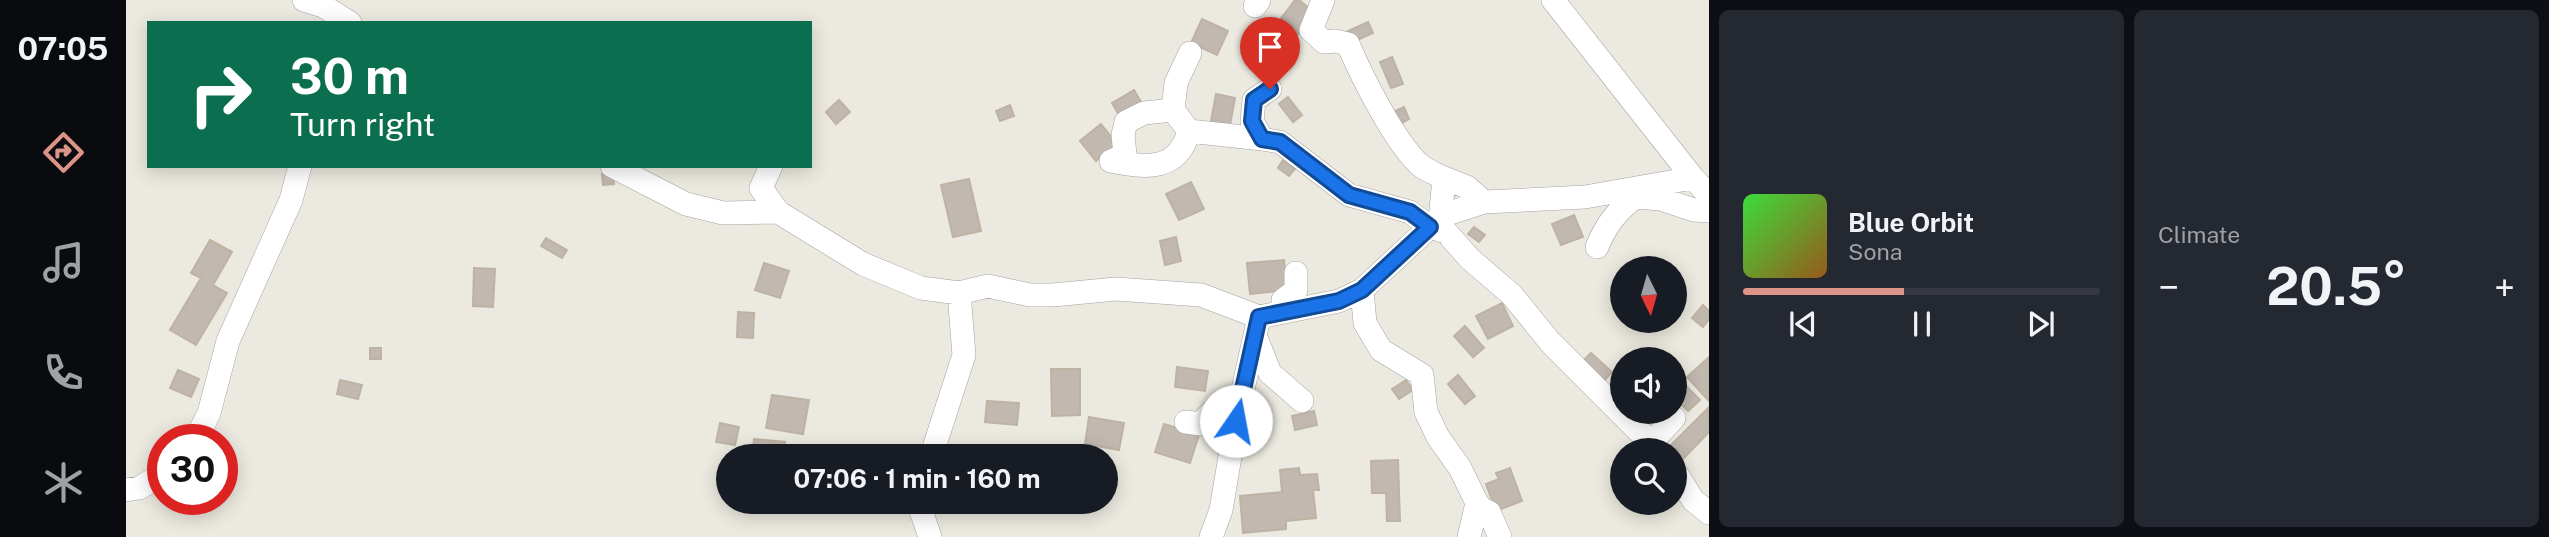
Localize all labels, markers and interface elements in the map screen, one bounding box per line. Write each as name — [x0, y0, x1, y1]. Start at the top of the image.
pin — [1240, 17, 1300, 89]
icon: arrive — [1251, 28, 1289, 66]
text: 07:05 — [18, 30, 108, 67]
text: 30 m — [290, 47, 409, 105]
icon: right — [175, 49, 266, 140]
text: Turn right — [290, 106, 435, 143]
icon: directions — [39, 128, 88, 177]
text: Blue Orbit — [1848, 207, 1974, 238]
text: Climate — [2158, 221, 2240, 248]
icon: music — [39, 238, 88, 287]
text: Sona — [1848, 238, 1902, 265]
north arrow — [1610, 256, 1687, 332]
map controls — [1610, 256, 1687, 515]
text: 20.5° — [2266, 256, 2407, 317]
text: − — [2158, 265, 2179, 310]
text: + — [2494, 265, 2515, 310]
icon: previous — [1784, 305, 1822, 343]
icon: pause — [1903, 305, 1941, 343]
icon: next — [2022, 305, 2060, 343]
button: sound — [1610, 347, 1687, 424]
icon: phone — [39, 348, 88, 397]
position arrow — [1199, 384, 1273, 458]
speed limit sign: 30 — [147, 424, 238, 515]
button: search — [1610, 438, 1687, 515]
icon: climate — [39, 458, 88, 507]
text: 07:06 · 1 min · 160 m — [793, 463, 1041, 494]

